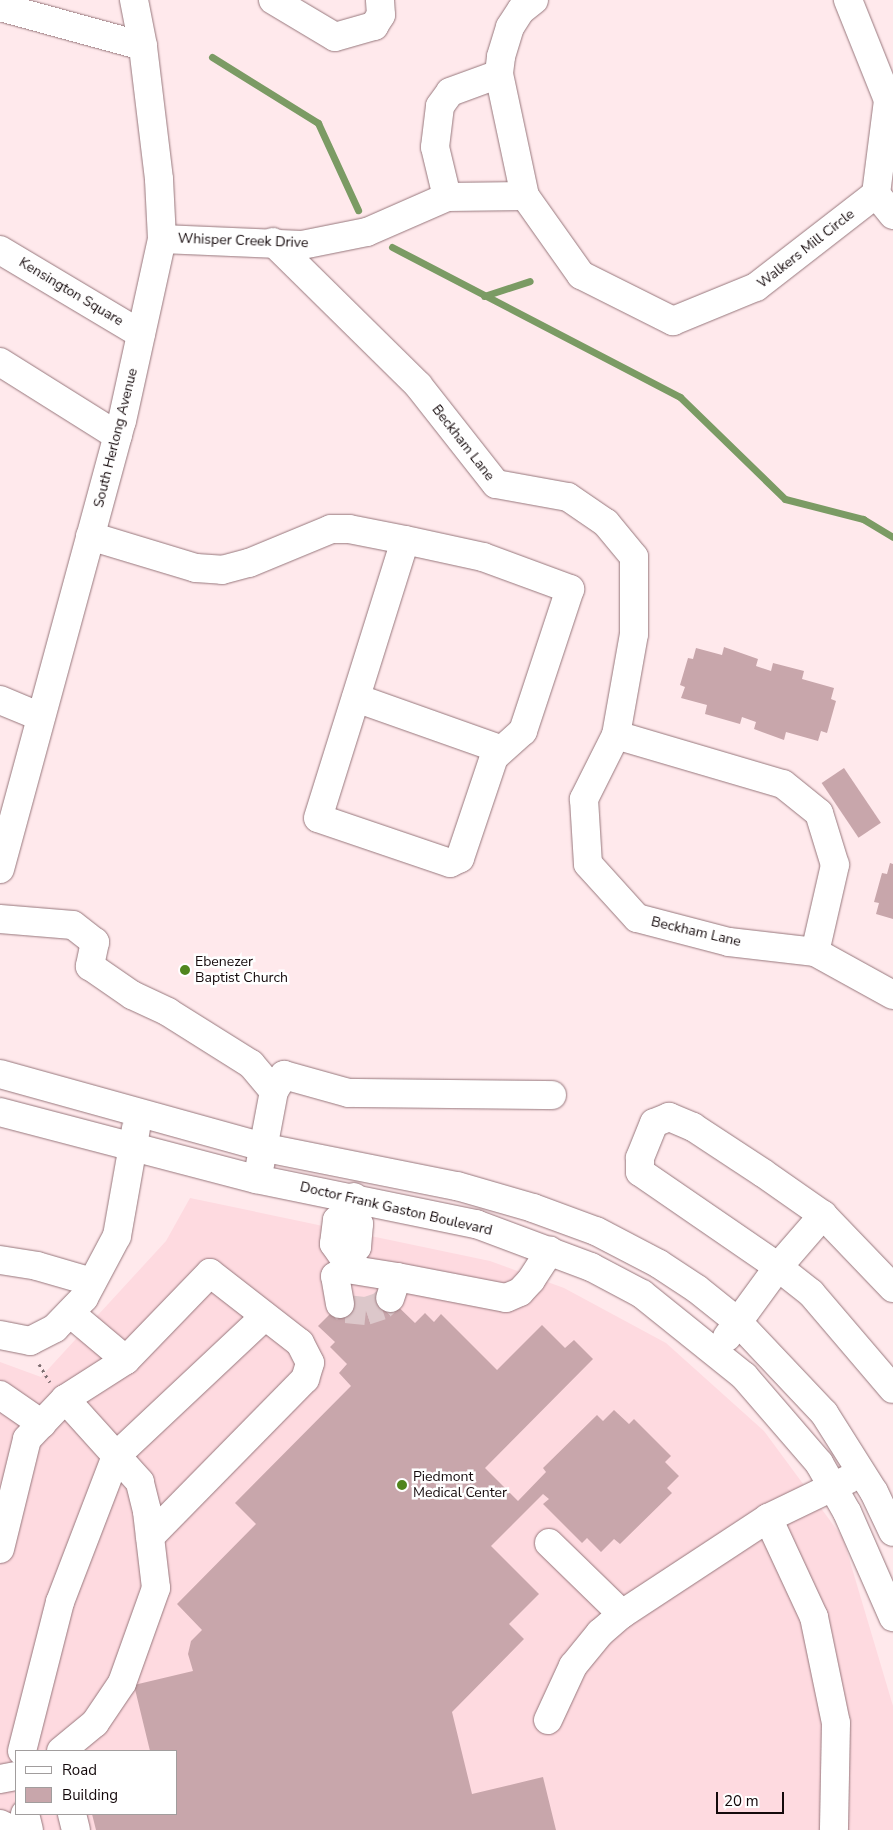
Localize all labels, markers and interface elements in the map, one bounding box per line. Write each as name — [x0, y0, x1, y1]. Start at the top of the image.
street label: Walkers Mill Circle — [754, 206, 858, 292]
street label: Whisper Creek Drive — [177, 230, 309, 252]
street label: Kensington Square — [16, 254, 126, 330]
street label: South Herlong Avenue — [91, 367, 141, 509]
street label: Beckham Lane — [428, 402, 498, 484]
street label: Beckham Lane — [649, 913, 743, 951]
place label: Ebenezer Baptist Church — [195, 954, 288, 986]
marker: Ebenezer Baptist Church — [179, 964, 191, 976]
street label: Doctor Frank Gaston Boulevard — [298, 1179, 494, 1239]
place label: Piedmont Medical Center — [413, 1469, 507, 1501]
marker: Piedmont Medical Center — [395, 1478, 409, 1492]
legend — [15, 1750, 178, 1815]
text: Road — [62, 1760, 97, 1780]
scale bar — [718, 1782, 786, 1814]
text: Building — [62, 1785, 118, 1805]
text: 20 m — [724, 1791, 759, 1811]

